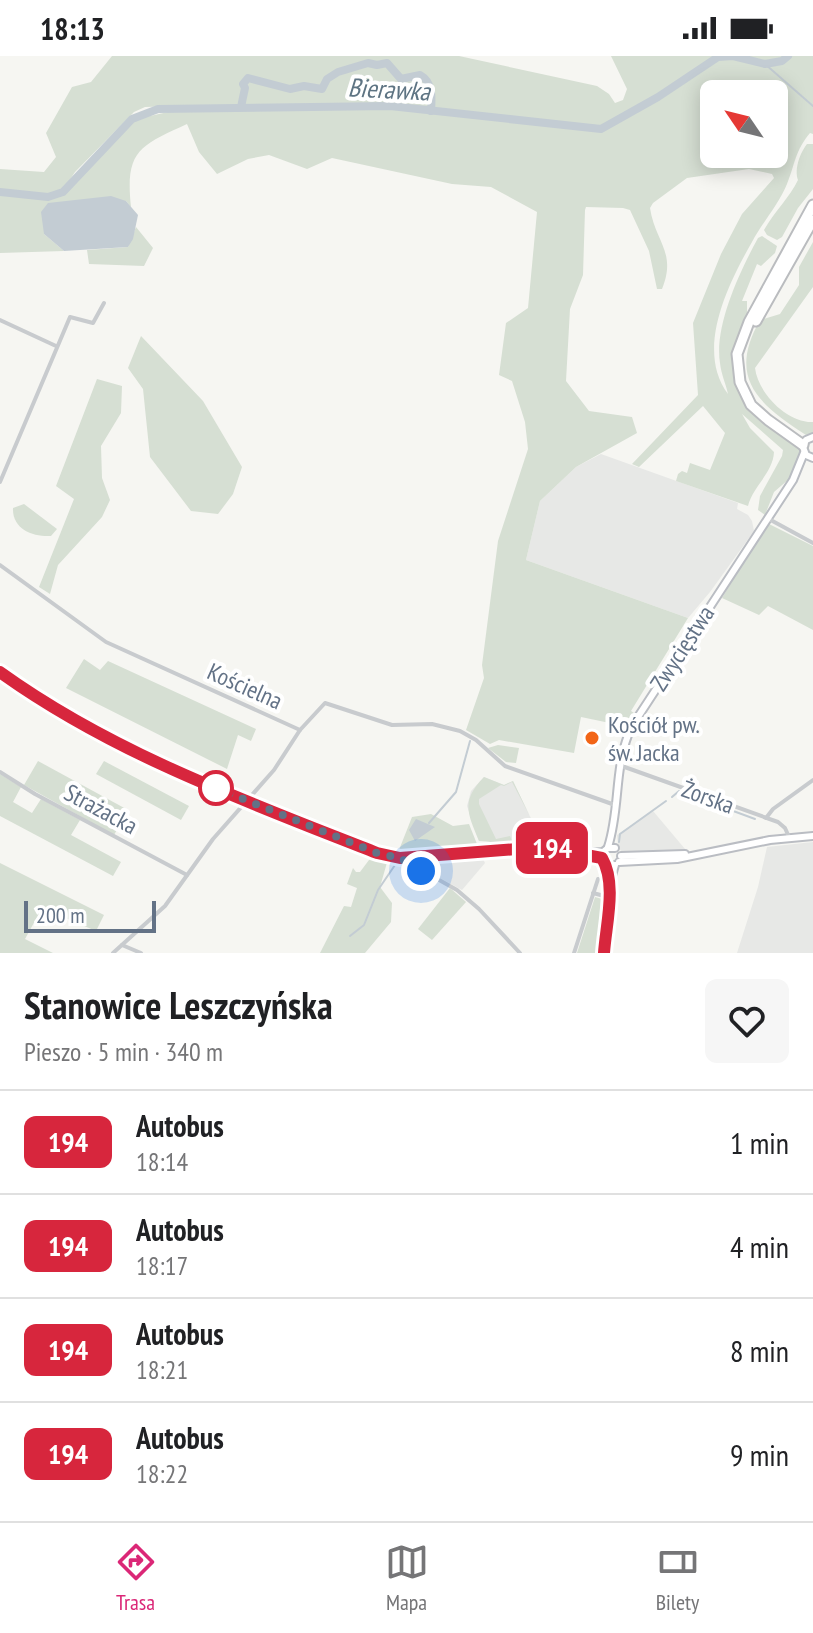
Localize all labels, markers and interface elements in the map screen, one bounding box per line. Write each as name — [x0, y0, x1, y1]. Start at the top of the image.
text: 18:13 — [40, 9, 105, 48]
water label: Bierawka — [347, 70, 432, 108]
north arrow — [700, 80, 788, 168]
map controls — [700, 80, 788, 168]
street label: Zwycięstwa — [643, 600, 721, 696]
street label: Kościelna — [203, 656, 287, 716]
place label: Kościół pw. św. Jacka — [608, 709, 700, 768]
marker: Kościół pw. św. Jacka — [583, 729, 601, 747]
unlabelled marker — [199, 771, 233, 805]
street label: Żorska — [678, 773, 738, 821]
street label: Strażacka — [59, 777, 143, 841]
line badge: 194 — [506, 822, 598, 874]
text: 194 — [532, 829, 572, 866]
your location — [401, 851, 441, 891]
scale bar — [24, 897, 156, 933]
text: 200 m — [36, 901, 85, 929]
button: heart — [705, 979, 789, 1063]
text: Stanowice Leszczyńska — [24, 980, 333, 1029]
text: Pieszo · 5 min · 340 m — [24, 1035, 223, 1068]
text: Autobus — [136, 1106, 224, 1145]
text: 194 — [48, 1123, 88, 1160]
text: 1 min — [730, 1123, 789, 1162]
text: 18:14 — [136, 1145, 188, 1178]
text: Autobus — [136, 1210, 224, 1249]
text: 194 — [48, 1227, 88, 1264]
text: 4 min — [730, 1227, 789, 1266]
text: 18:17 — [136, 1249, 188, 1282]
text: Autobus — [136, 1314, 224, 1353]
text: 194 — [48, 1331, 88, 1368]
text: 8 min — [730, 1331, 789, 1370]
text: 18:21 — [136, 1353, 188, 1386]
text: Autobus — [136, 1418, 224, 1457]
text: 194 — [48, 1435, 88, 1472]
text: 9 min — [730, 1435, 789, 1474]
text: 18:22 — [136, 1457, 188, 1490]
tab: Trasa — [114, 1540, 158, 1616]
tab: Mapa — [385, 1540, 429, 1616]
tab: Bilety — [656, 1540, 700, 1616]

